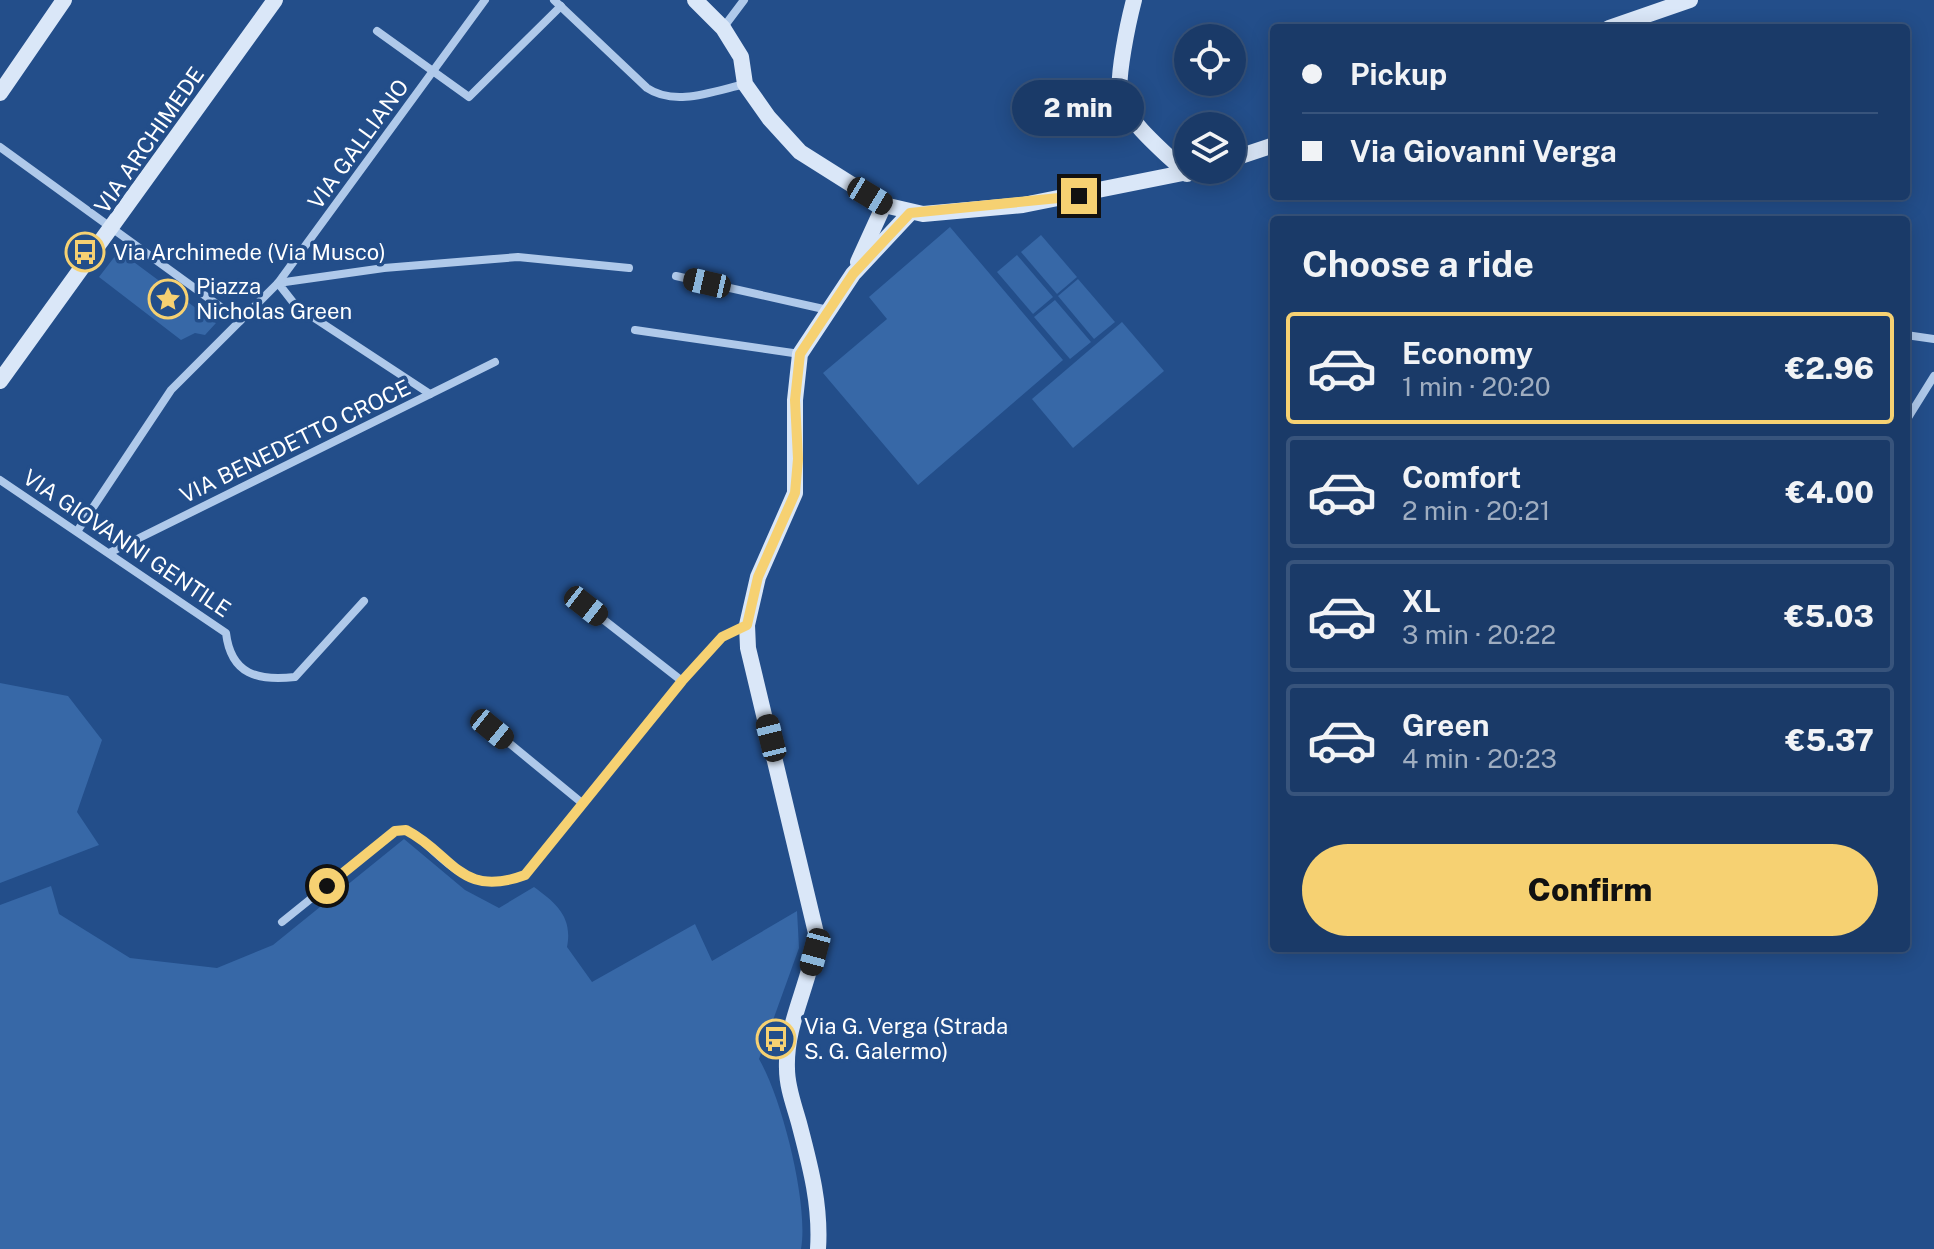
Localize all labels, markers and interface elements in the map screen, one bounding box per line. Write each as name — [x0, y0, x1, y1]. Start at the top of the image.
map controls — [1174, 24, 1246, 184]
button: locate — [1174, 24, 1246, 96]
text: Pickup — [1350, 56, 1447, 92]
street label: VIA ARCHIMEDE — [89, 62, 209, 218]
street label: VIA GALLIANO — [302, 74, 414, 214]
callout: 2 min — [1013, 80, 1145, 136]
text: 2 min — [1043, 92, 1113, 123]
button: layers — [1174, 112, 1246, 184]
text: Via Giovanni Verga — [1350, 133, 1617, 169]
car — [843, 173, 897, 219]
route end — [1061, 178, 1097, 214]
bus stop icon: Via Archimede (Via Musco) — [64, 231, 106, 273]
place label: Via Archimede (Via Musco) — [113, 239, 386, 265]
text: Choose a ride — [1302, 243, 1534, 285]
car — [681, 266, 733, 300]
place label: Piazza Nicholas Green — [196, 273, 352, 324]
place icon: Piazza Nicholas Green — [147, 278, 189, 320]
icon: car — [1306, 332, 1378, 404]
text: Economy — [1402, 335, 1533, 371]
text: €2.96 — [1785, 350, 1874, 386]
text: 1 min · 20:20 — [1402, 371, 1551, 402]
street label: VIA BENEDETTO CROCE — [176, 374, 414, 508]
icon: car — [1306, 456, 1378, 528]
text: Comfort — [1402, 459, 1521, 495]
street label: VIA GIOVANNI GENTILE — [18, 464, 236, 622]
text: €4.00 — [1785, 474, 1874, 510]
text: 2 min · 20:21 — [1402, 495, 1550, 526]
icon: car — [1306, 580, 1378, 652]
car — [560, 582, 612, 630]
text: XL — [1402, 583, 1441, 619]
text: €5.03 — [1784, 598, 1874, 634]
text: 3 min · 20:22 — [1402, 619, 1556, 650]
icon: car — [1306, 704, 1378, 776]
car — [466, 705, 518, 753]
text: Green — [1402, 707, 1489, 743]
car — [754, 712, 788, 764]
text: €5.37 — [1785, 722, 1874, 758]
text: 4 min · 20:23 — [1402, 743, 1557, 774]
button: Confirm — [1302, 844, 1878, 936]
route start — [309, 868, 345, 904]
car — [797, 926, 833, 978]
place label: Via G. Verga (Strada S. G. Galermo) — [804, 1013, 1008, 1064]
bus stop icon: Via G. Verga (Strada S. G. Galermo) — [755, 1018, 797, 1060]

